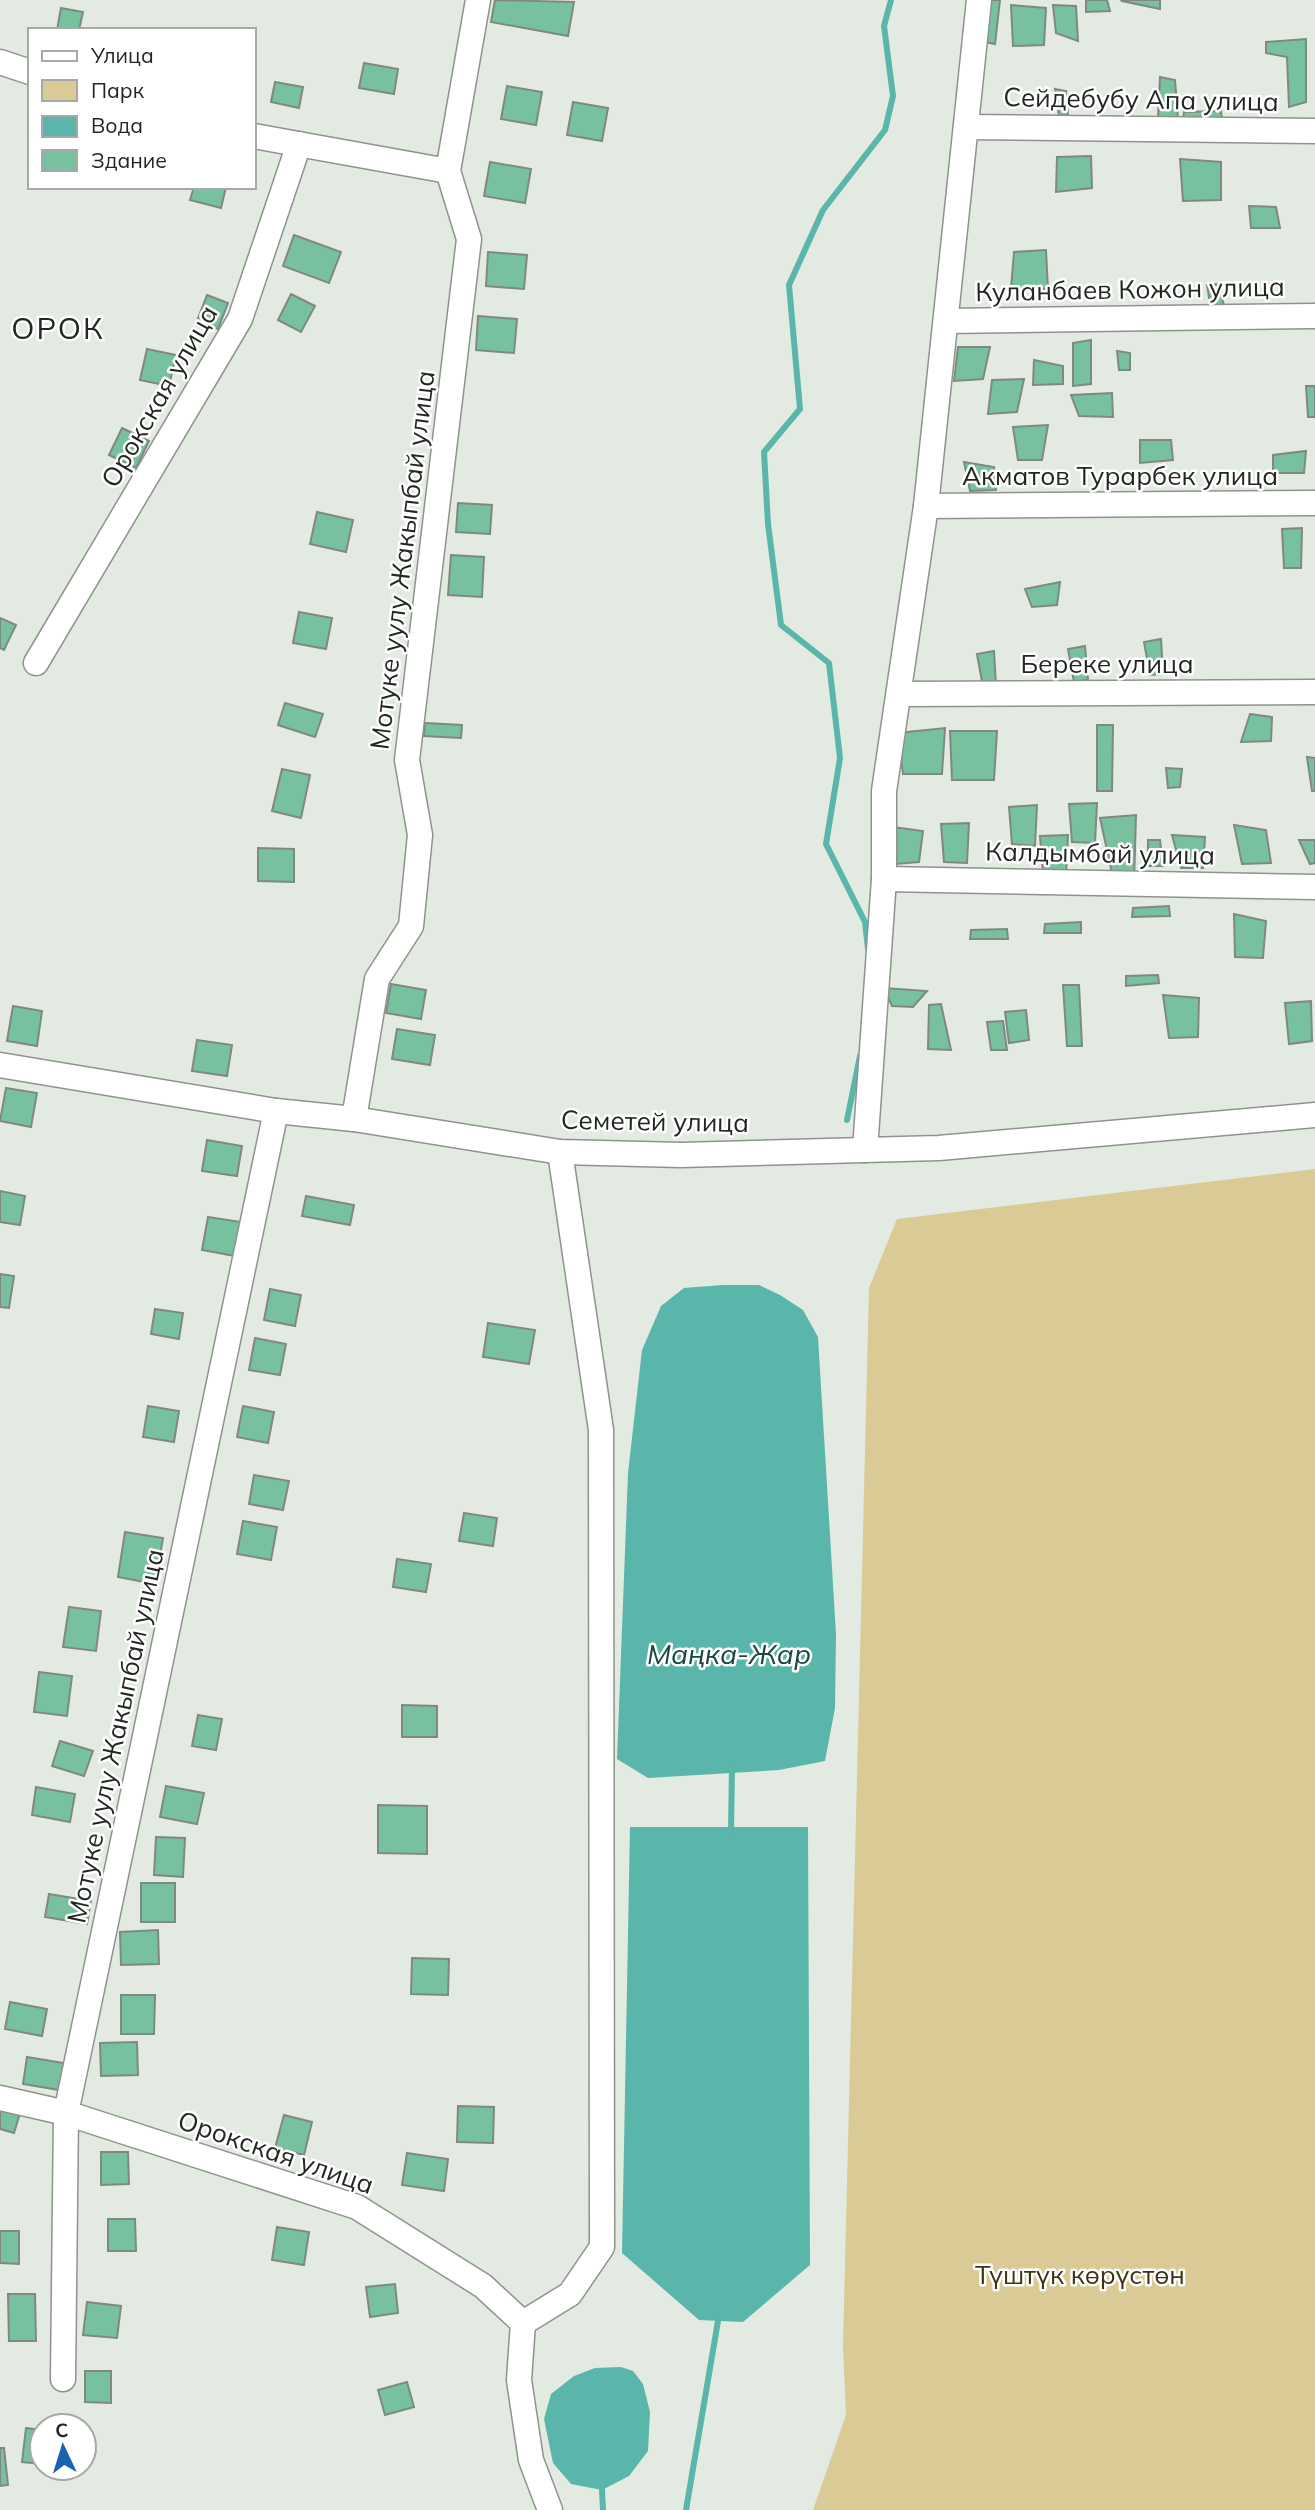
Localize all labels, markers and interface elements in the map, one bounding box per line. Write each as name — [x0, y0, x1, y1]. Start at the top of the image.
legend — [28, 28, 256, 189]
text: Улица — [90, 42, 154, 68]
text: Парк — [91, 77, 145, 103]
street label: Сейдебубу Апа улица — [1003, 80, 1279, 118]
text: Вода — [91, 112, 143, 138]
text: Здание — [91, 147, 167, 173]
street label: Куланбаев Кожон улица — [975, 270, 1285, 308]
street label: Орокская улица — [93, 299, 225, 493]
district label: ОРОК — [11, 309, 105, 347]
street label: Мотуке уулу Жакыпбай улица — [362, 369, 442, 751]
street label: Акматов Турарбек улица — [962, 459, 1278, 492]
street label: Береке улица — [1020, 647, 1194, 680]
street label: Калдымбай улица — [985, 834, 1215, 872]
street label: Семетей улица — [561, 1103, 749, 1139]
street label: Мотуке уулу Жакыпбай улица — [59, 1546, 171, 1926]
water label: Маңка-Жар — [647, 1636, 811, 1671]
street label: Орокская улица — [174, 2103, 378, 2201]
park label: Түштүк көрүстөн — [975, 2258, 1185, 2291]
north arrow — [28, 2412, 98, 2482]
text: С — [54, 2418, 69, 2442]

